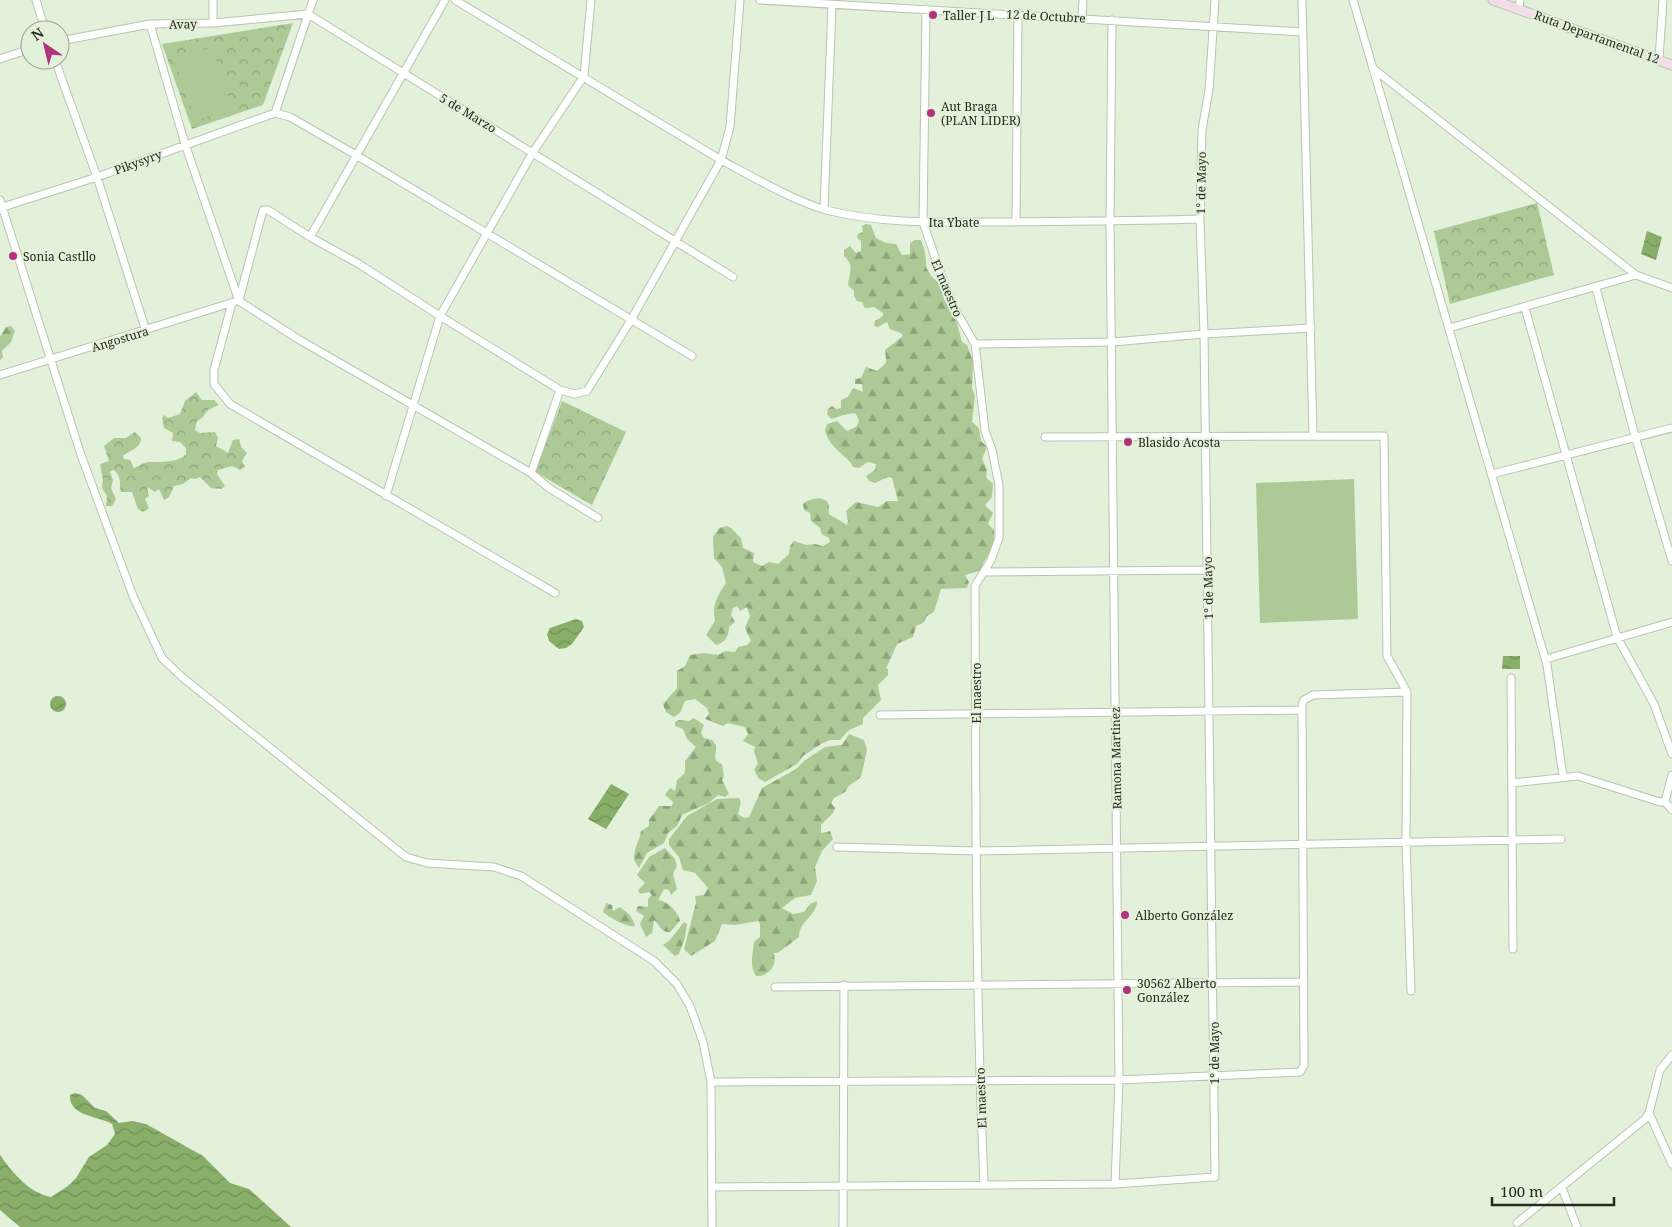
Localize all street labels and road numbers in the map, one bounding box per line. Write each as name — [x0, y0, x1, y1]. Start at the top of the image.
street label: 12 de Octubre — [1006, 5, 1086, 27]
street label: Ruta Departamental 12 — [1532, 6, 1662, 68]
street label: Avay — [169, 15, 197, 33]
street label: 5 de Marzo — [436, 89, 500, 137]
street label: Pikysyry — [112, 145, 164, 178]
street label: 1° de Mayo — [1192, 151, 1210, 215]
street label: Ita Ybate — [929, 214, 979, 231]
street label: El maestro — [927, 257, 967, 319]
street label: Angostura — [89, 322, 151, 356]
street label: 1° de Mayo — [1199, 556, 1217, 620]
street label: El maestro — [968, 662, 985, 724]
street label: Ramona Martinez — [1107, 707, 1125, 809]
street label: 1° de Mayo — [1206, 1021, 1223, 1085]
street label: El maestro — [971, 1067, 991, 1129]

